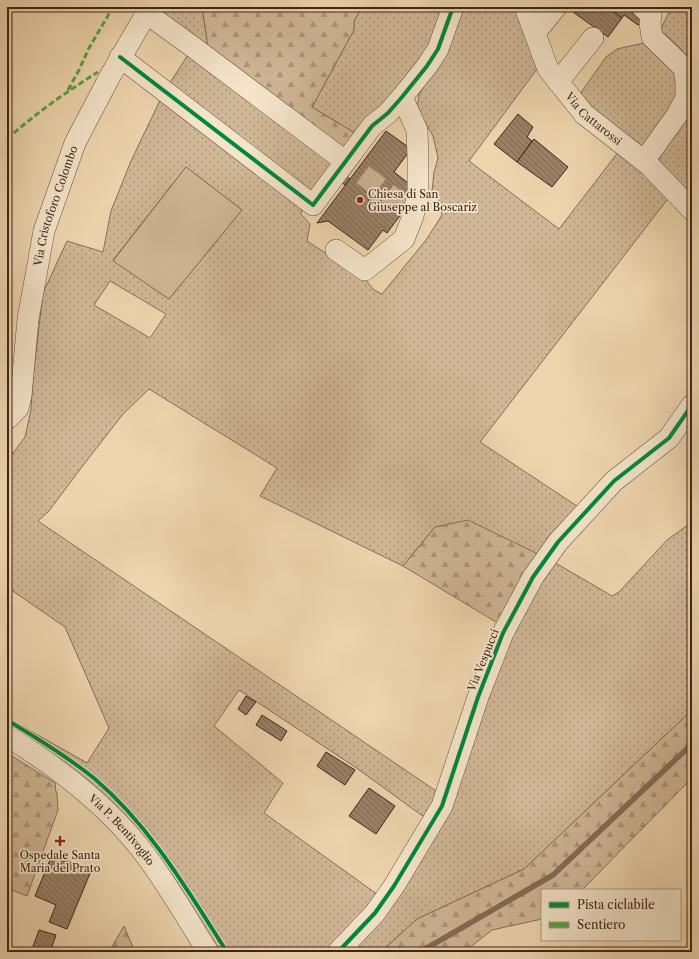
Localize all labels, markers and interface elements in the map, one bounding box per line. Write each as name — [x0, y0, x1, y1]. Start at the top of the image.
street label: Via Cattarossi — [562, 89, 625, 148]
street label: Via Cristoforo Colombo — [31, 144, 81, 268]
place label: Chiesa di San Giuseppe al Boscariz — [368, 187, 477, 214]
marker: Chiesa di San Giuseppe al Boscariz — [355, 195, 365, 205]
street label: Via Vespucci — [464, 626, 502, 694]
street label: Via P. Bentivoglio — [85, 791, 158, 868]
marker: Ospedale Santa Maria del Prato — [54, 835, 66, 847]
place label: Ospedale Santa Maria del Prato — [20, 848, 101, 875]
legend — [541, 889, 681, 941]
text: Pista ciclabile — [577, 897, 655, 912]
text: Sentiero — [577, 917, 625, 932]

